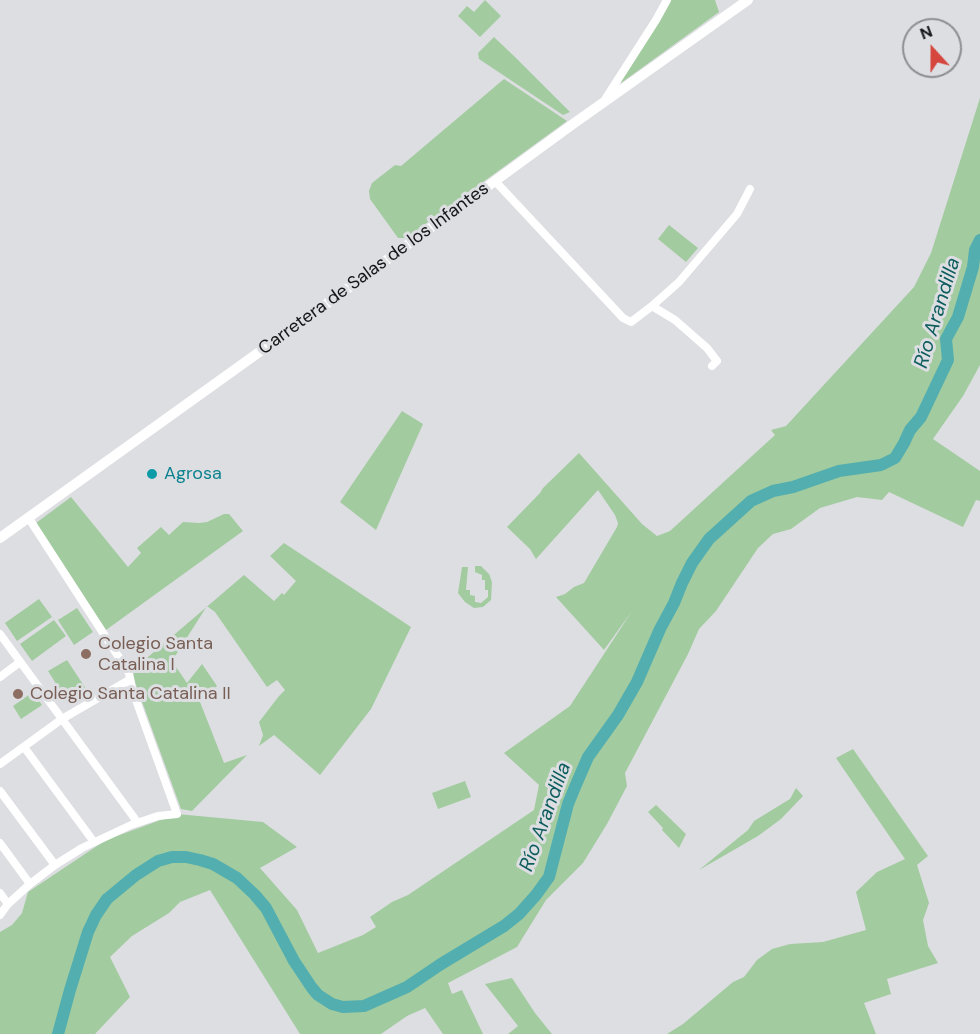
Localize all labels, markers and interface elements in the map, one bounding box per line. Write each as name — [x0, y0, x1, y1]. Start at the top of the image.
north arrow — [902, 18, 962, 78]
text: N — [917, 21, 935, 44]
street label: Carretera de Salas de los Infantes — [255, 178, 493, 360]
water label: Río Arandilla — [910, 255, 966, 371]
place label: Agrosa — [164, 463, 222, 485]
marker: Agrosa — [145, 467, 159, 481]
place label: Colegio Santa Catalina I — [98, 633, 213, 676]
marker: Colegio Santa Catalina I — [79, 647, 93, 661]
place label: Colegio Santa Catalina II — [30, 683, 231, 705]
marker: Colegio Santa Catalina II — [11, 687, 25, 701]
water label: Río Arandilla — [515, 759, 577, 875]

